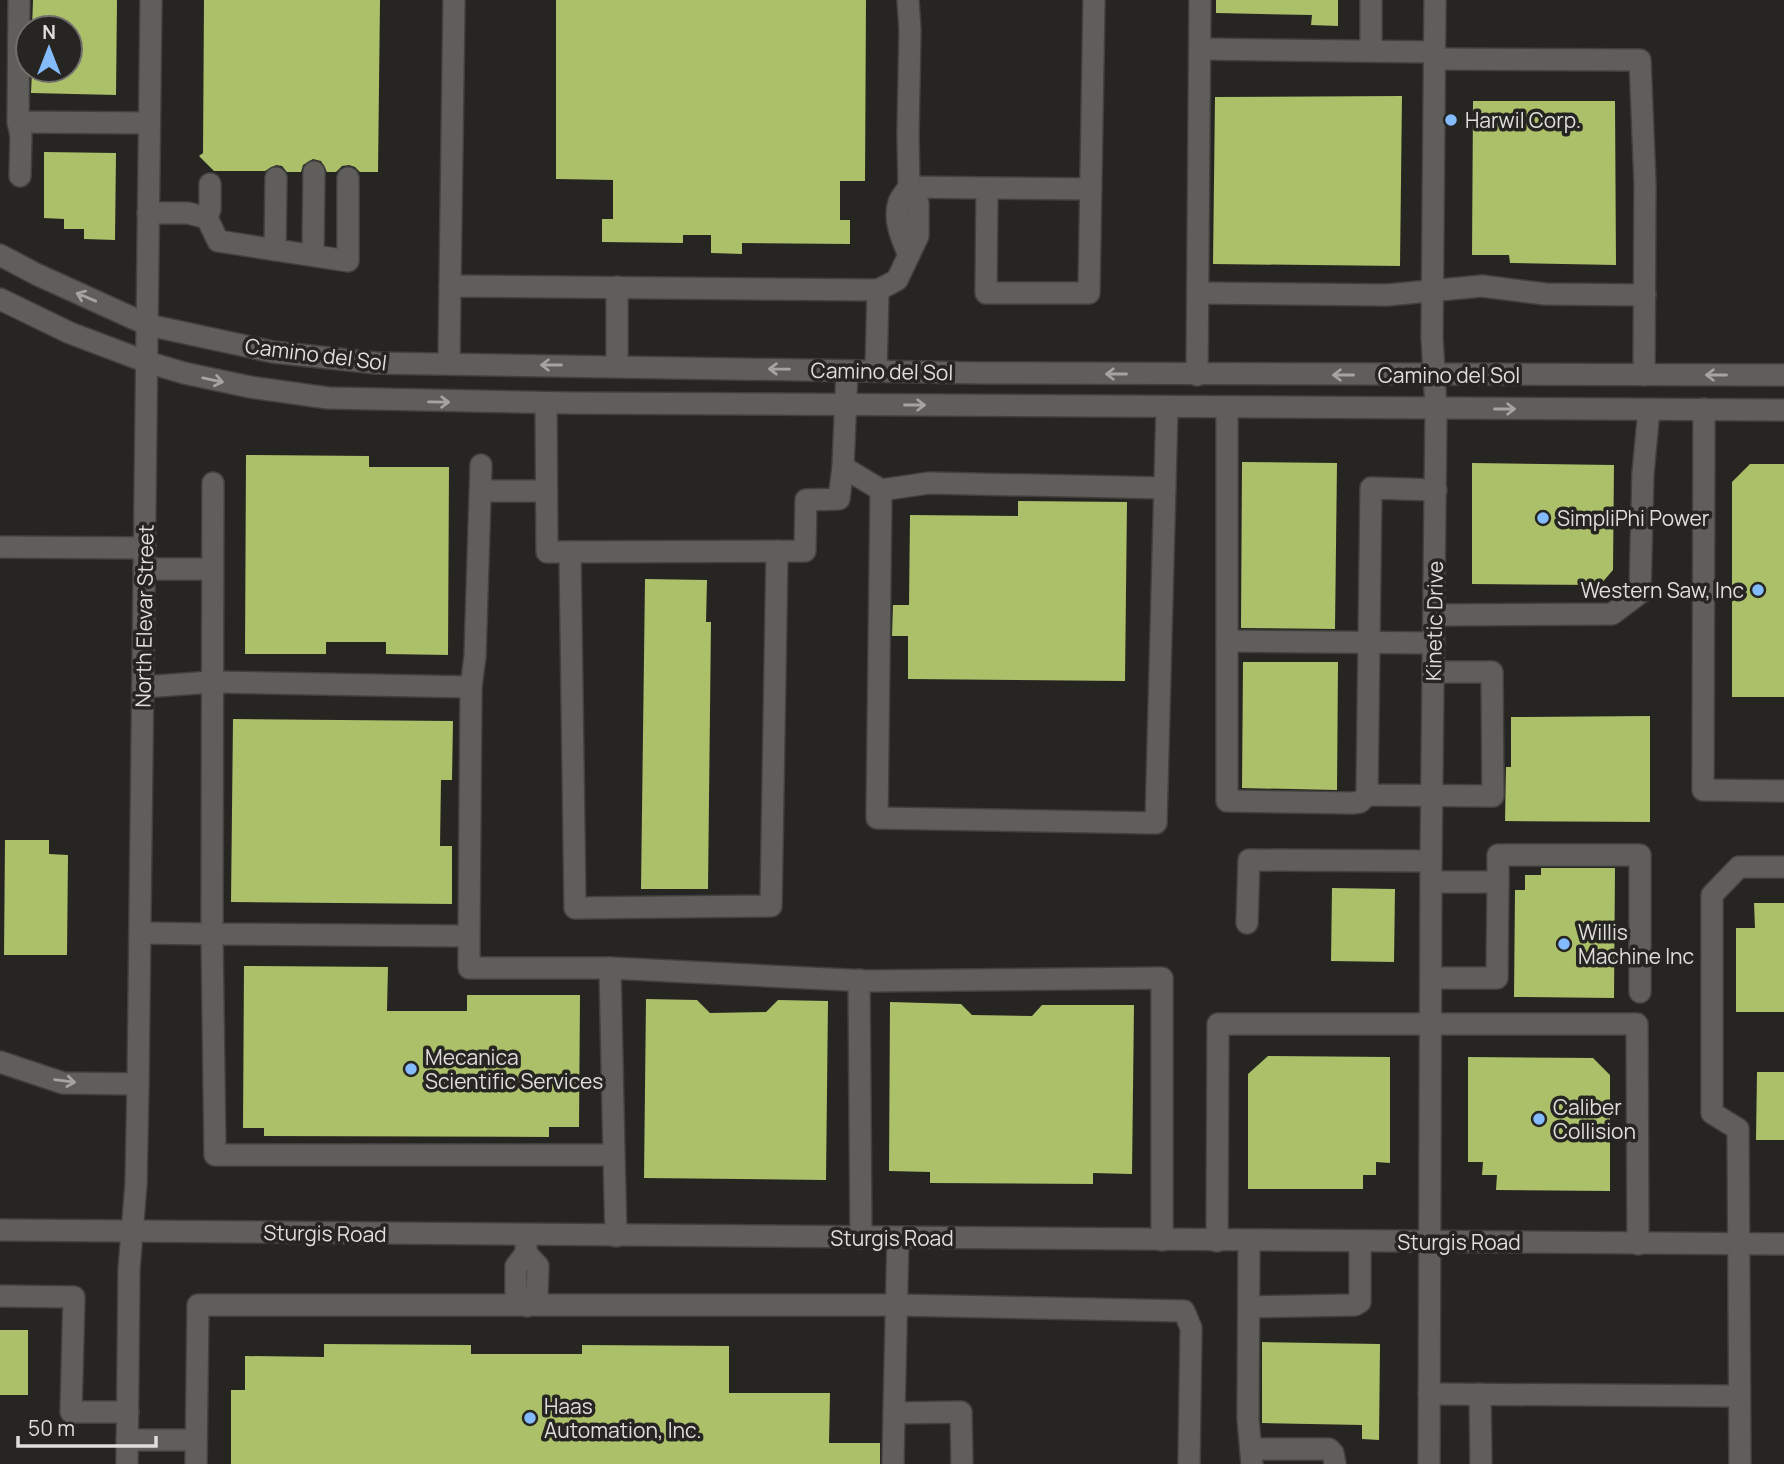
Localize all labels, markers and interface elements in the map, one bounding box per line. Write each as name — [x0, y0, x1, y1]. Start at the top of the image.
north arrow — [14, 14, 84, 84]
text: N — [42, 19, 56, 45]
place label: Harwil Corp. — [1465, 106, 1581, 134]
marker: Harwil Corp. — [1443, 112, 1459, 128]
one-way arrow — [75, 290, 97, 303]
street label: Camino del Sol — [244, 331, 388, 377]
street label: Camino del Sol — [811, 356, 953, 386]
one-way arrow — [540, 358, 563, 372]
street label: Camino del Sol — [1378, 361, 1520, 389]
one-way arrow — [767, 363, 790, 376]
one-way arrow — [1105, 367, 1128, 381]
one-way arrow — [1332, 368, 1355, 382]
one-way arrow — [1705, 368, 1728, 382]
one-way arrow — [201, 373, 224, 387]
one-way arrow — [427, 395, 450, 409]
one-way arrow — [903, 398, 926, 412]
one-way arrow — [1493, 403, 1516, 416]
place label: SimpliPhi Power — [1557, 504, 1710, 532]
marker: SimpliPhi Power — [1535, 510, 1551, 526]
street label: North Elevar Street — [128, 524, 160, 708]
street label: Kinetic Drive — [1419, 561, 1449, 681]
place label: Western Saw, Inc — [1580, 576, 1744, 604]
marker: Western Saw, Inc — [1750, 582, 1766, 598]
place label: Willis Machine Inc — [1578, 918, 1694, 970]
marker: Willis Machine Inc — [1556, 936, 1572, 952]
place label: Mecanica Scientific Services — [425, 1043, 603, 1095]
marker: Mecanica Scientific Services — [403, 1061, 419, 1077]
one-way arrow — [53, 1075, 76, 1088]
place label: Caliber Collision — [1553, 1093, 1636, 1145]
marker: Caliber Collision — [1531, 1111, 1547, 1127]
street label: Sturgis Road — [263, 1218, 387, 1248]
street label: Sturgis Road — [830, 1224, 954, 1252]
street label: Sturgis Road — [1397, 1228, 1521, 1256]
place label: Haas Automation, Inc. — [544, 1392, 701, 1444]
scale bar — [18, 1404, 156, 1448]
marker: Haas Automation, Inc. — [522, 1410, 538, 1426]
text: 50 m — [28, 1414, 75, 1442]

